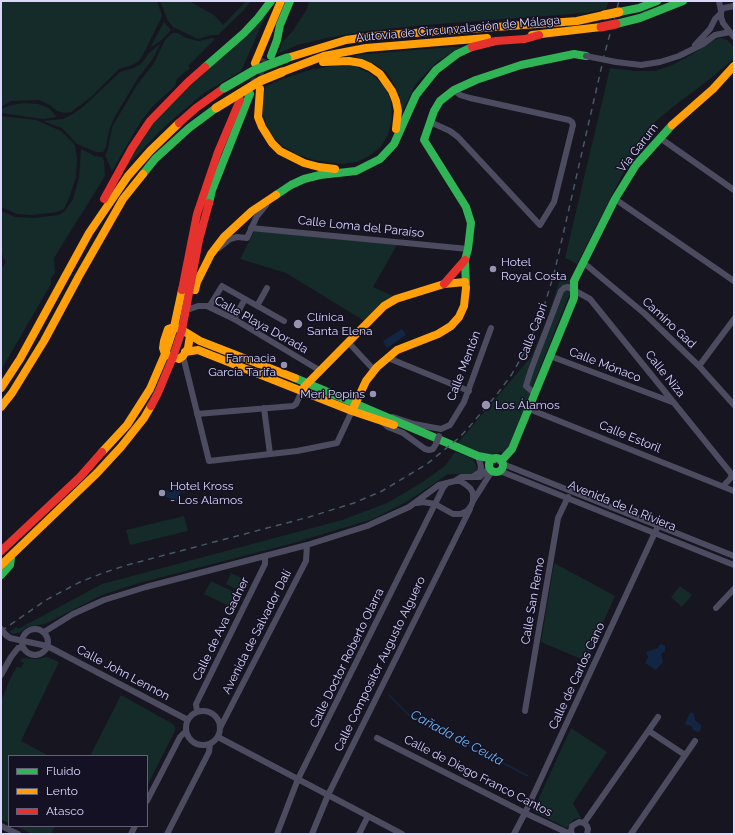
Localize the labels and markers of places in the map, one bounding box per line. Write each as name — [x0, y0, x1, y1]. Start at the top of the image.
place label: Hotel Royal Costa — [501, 255, 566, 283]
marker: Hotel Royal Costa — [488, 264, 498, 274]
place label: Clínica Santa Elena — [307, 310, 373, 338]
marker: Clínica Santa Elena — [292, 318, 304, 330]
place label: Farmacia García Tarifa — [208, 351, 276, 379]
marker: Farmacia García Tarifa — [279, 360, 289, 370]
place label: Meri Popins — [300, 387, 365, 401]
marker: Meri Popins — [368, 389, 378, 399]
place label: Los Álamos — [495, 398, 560, 412]
marker: Los Álamos — [480, 399, 492, 411]
place label: Hotel Kross - Los Alamos — [170, 479, 243, 507]
marker: Hotel Kross - Los Alamos — [157, 488, 167, 498]

